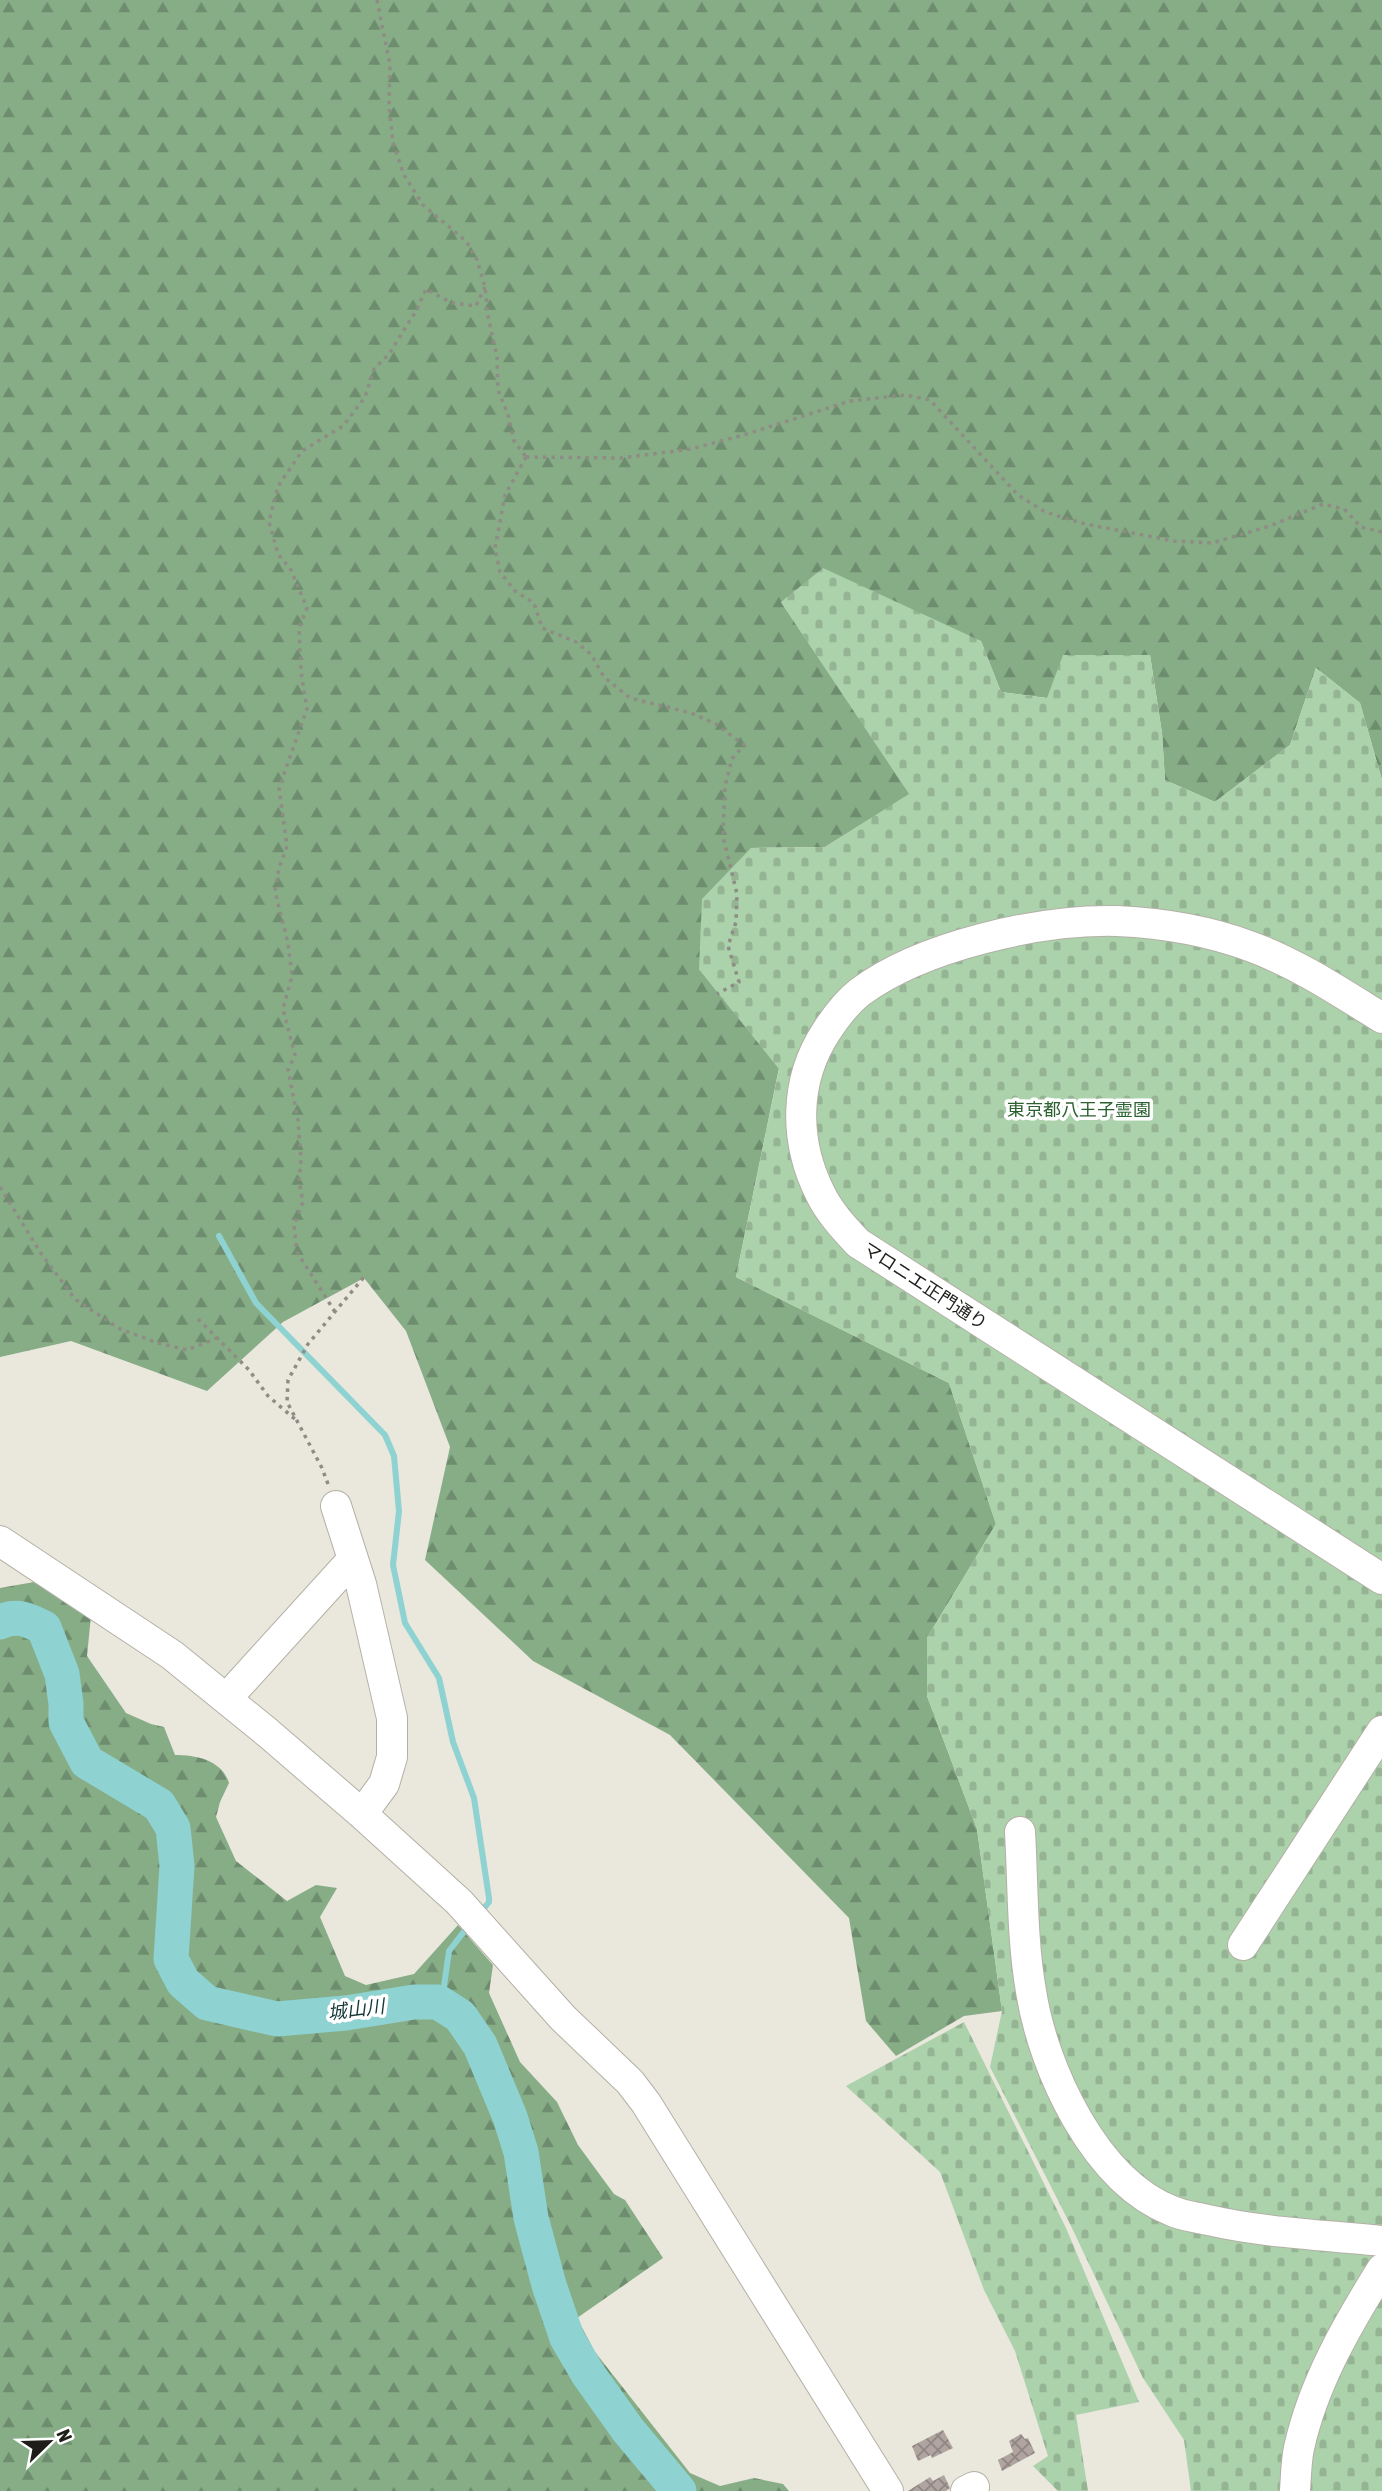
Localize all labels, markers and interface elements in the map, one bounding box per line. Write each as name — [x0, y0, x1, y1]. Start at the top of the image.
park label: 東京都八王子霊園 — [1007, 1099, 1151, 1120]
street label: マロニエ正門通り — [859, 1238, 991, 1334]
water label: 城山川 — [326, 1994, 388, 2023]
north arrow — [14, 2407, 84, 2477]
text: N — [52, 2426, 77, 2445]

